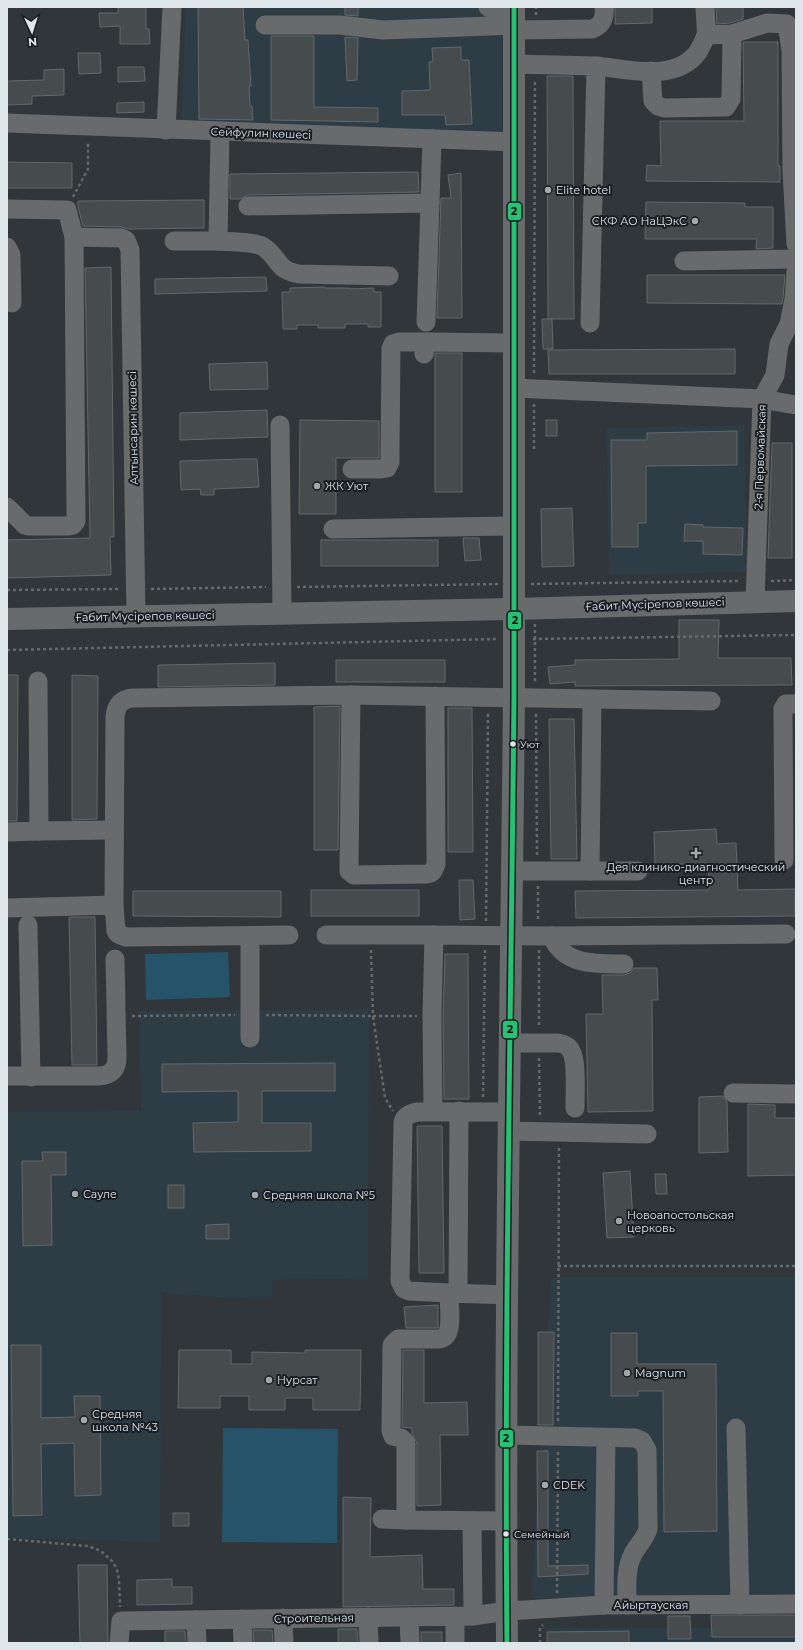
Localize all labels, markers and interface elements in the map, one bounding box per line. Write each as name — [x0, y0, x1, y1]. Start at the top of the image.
north arrow — [12, 12, 52, 52]
text: N — [28, 35, 38, 49]
street label: Сейфулин көшесі — [210, 124, 312, 142]
place label: Elite hotel — [556, 183, 611, 197]
marker: Elite hotel — [543, 185, 553, 195]
line badge: 2 — [507, 202, 522, 221]
text: 2 — [511, 204, 518, 218]
place label: СКФ АО НаЦЭкС — [592, 214, 687, 228]
marker: СКФ АО НаЦЭкС — [690, 216, 700, 226]
street label: Алтынсарин көшесі — [125, 371, 141, 485]
street label: 2-я Первомайская — [751, 404, 769, 510]
place label: ЖК Уют — [325, 479, 369, 493]
marker: ЖК Уют — [312, 481, 322, 491]
street label: Ғабит Мүсірепов көшесі — [585, 595, 725, 613]
street label: Ғабит Мүсірепов көшесі — [75, 608, 215, 624]
line badge: 2 — [507, 611, 522, 630]
text: 2 — [512, 613, 519, 627]
place label: Уют — [520, 738, 540, 751]
marker: Уют — [508, 739, 518, 749]
marker: Дея клинико-диагностический центр — [690, 847, 702, 859]
place label: Дея клинико-диагностический центр — [607, 860, 785, 887]
line badge: 2 — [502, 1020, 518, 1039]
text: 2 — [507, 1022, 514, 1036]
place label: Сауле — [83, 1187, 117, 1201]
place label: Средняя школа №5 — [263, 1188, 375, 1202]
marker: Сауле — [70, 1189, 80, 1199]
marker: Средняя школа №5 — [250, 1190, 260, 1200]
place label: Новоапостольская церковь — [627, 1208, 734, 1235]
marker: Новоапостольская церковь — [614, 1216, 624, 1226]
place label: Magnum — [635, 1366, 686, 1380]
marker: Magnum — [622, 1368, 632, 1378]
place label: Нурсат — [277, 1373, 318, 1387]
marker: Нурсат — [264, 1375, 274, 1385]
place label: Средняя школа №43 — [92, 1407, 158, 1434]
marker: Средняя школа №43 — [79, 1415, 89, 1425]
line badge: 2 — [499, 1429, 514, 1448]
text: 2 — [503, 1431, 510, 1445]
place label: CDEK — [553, 1478, 585, 1492]
marker: CDEK — [540, 1480, 550, 1490]
place label: Семейный — [514, 1528, 570, 1541]
marker: Семейный — [501, 1529, 511, 1539]
street label: Айыртауская — [614, 1598, 688, 1612]
street label: Строительная — [274, 1610, 354, 1626]

